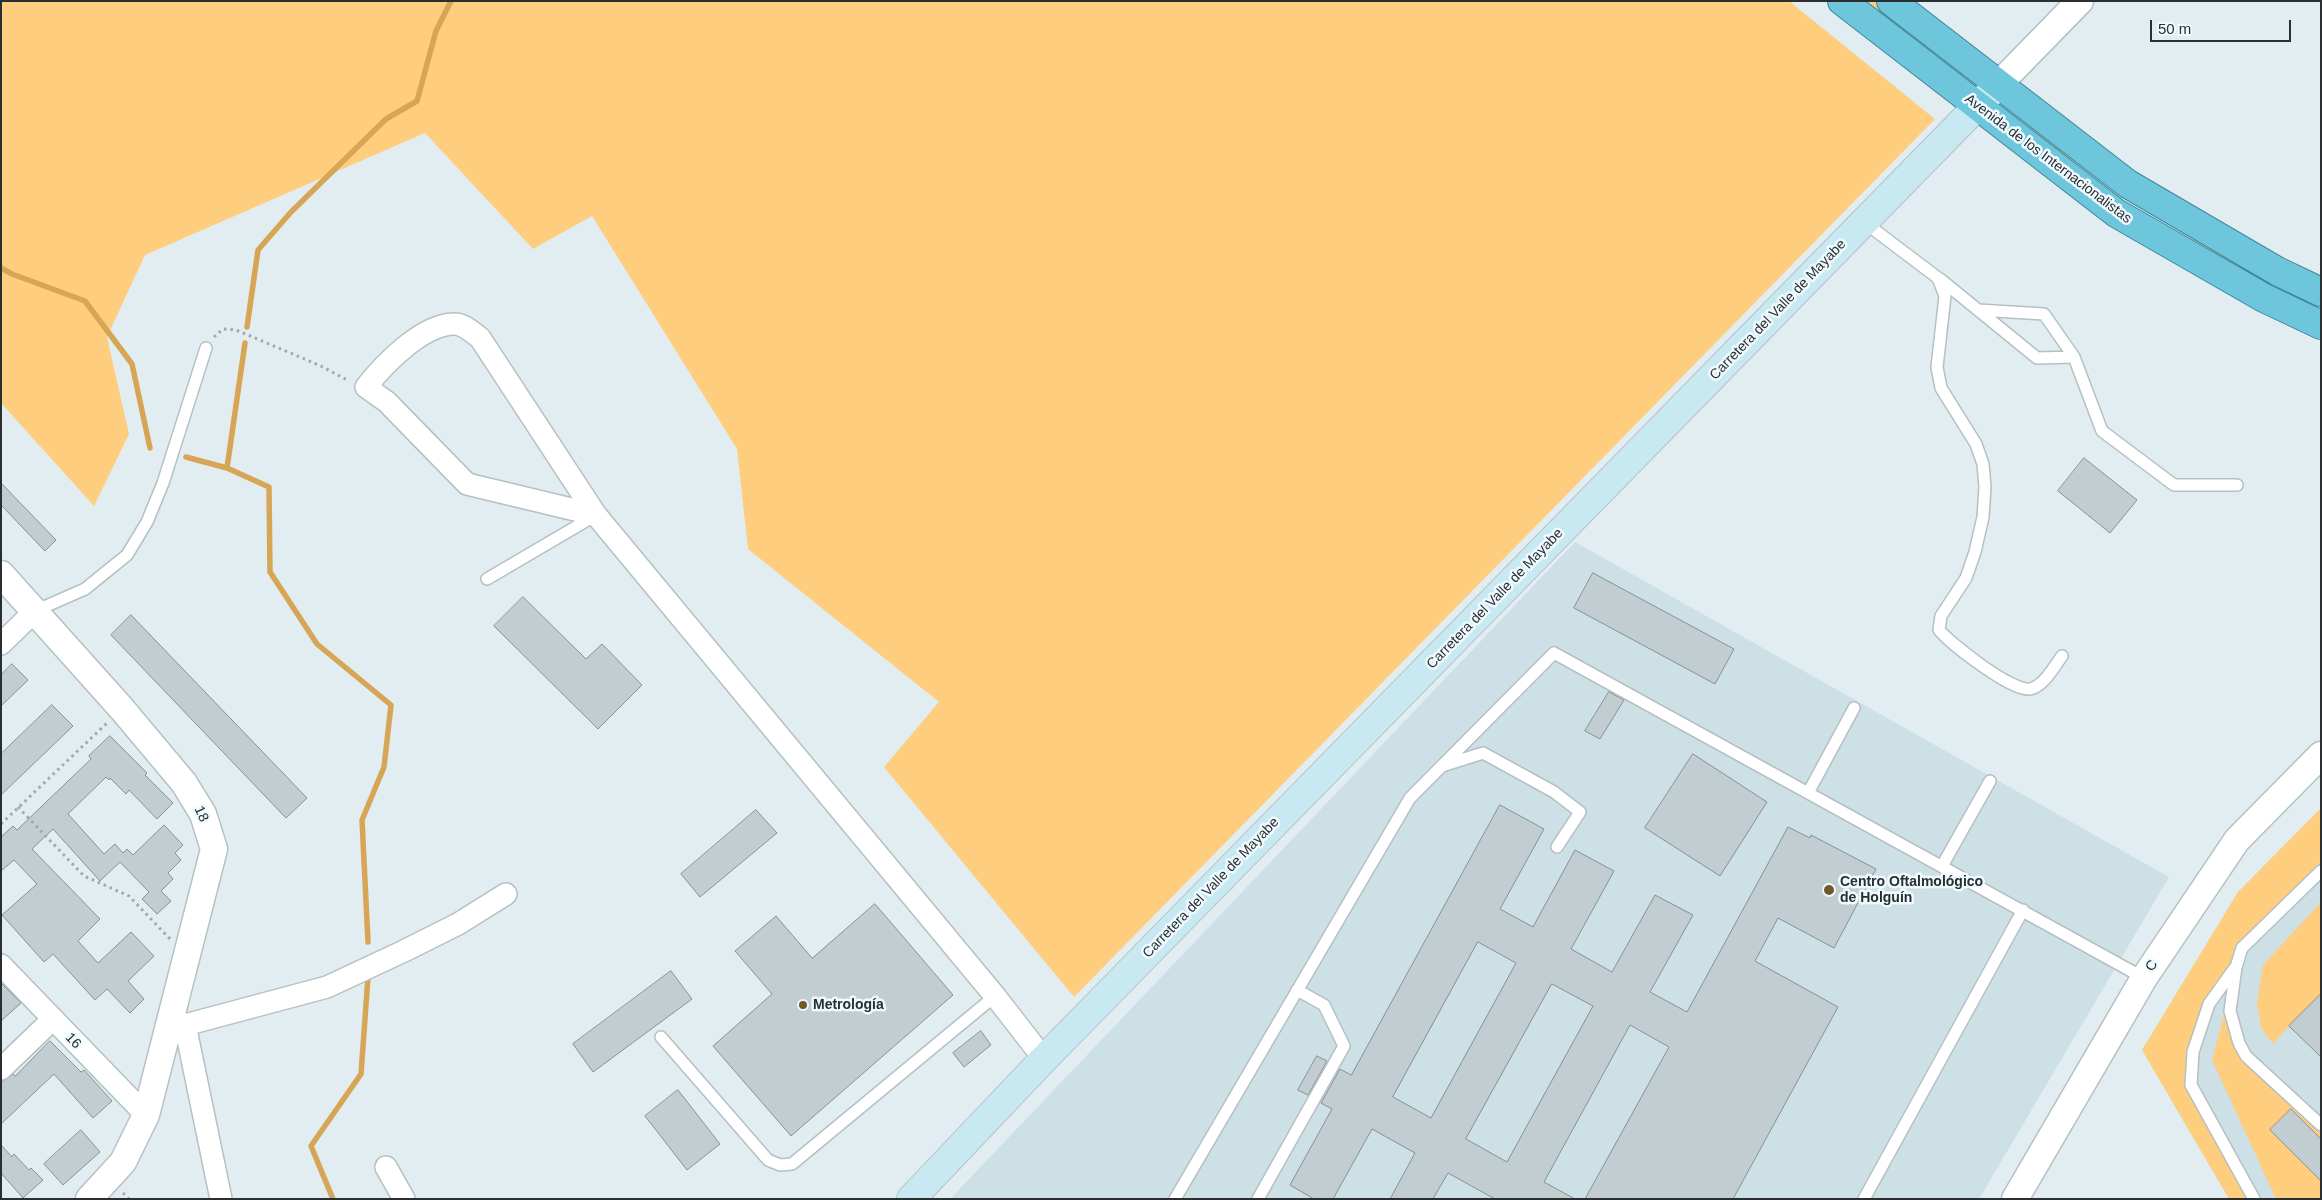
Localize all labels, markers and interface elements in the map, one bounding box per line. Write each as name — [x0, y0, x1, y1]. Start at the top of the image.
scale bar — [2152, 10, 2293, 42]
text: 50 m — [2158, 20, 2191, 37]
street label: Avenida de los Internacionalistas — [1961, 91, 2135, 227]
street label: Carretera del Valle de Mayabe — [1706, 236, 1850, 384]
street label: Carretera del Valle de Mayabe — [1423, 525, 1567, 673]
street label: 18 — [190, 803, 212, 825]
street label: Carretera del Valle de Mayabe — [1139, 814, 1283, 962]
place label: Centro Oftalmológico de Holguín — [1840, 874, 1983, 906]
marker: Centro Oftalmológico de Holguín — [1822, 883, 1836, 897]
street label: C — [2142, 957, 2162, 975]
place label: Metrología — [813, 997, 884, 1013]
marker: Metrología — [797, 999, 809, 1011]
street label: 16 — [62, 1030, 84, 1052]

